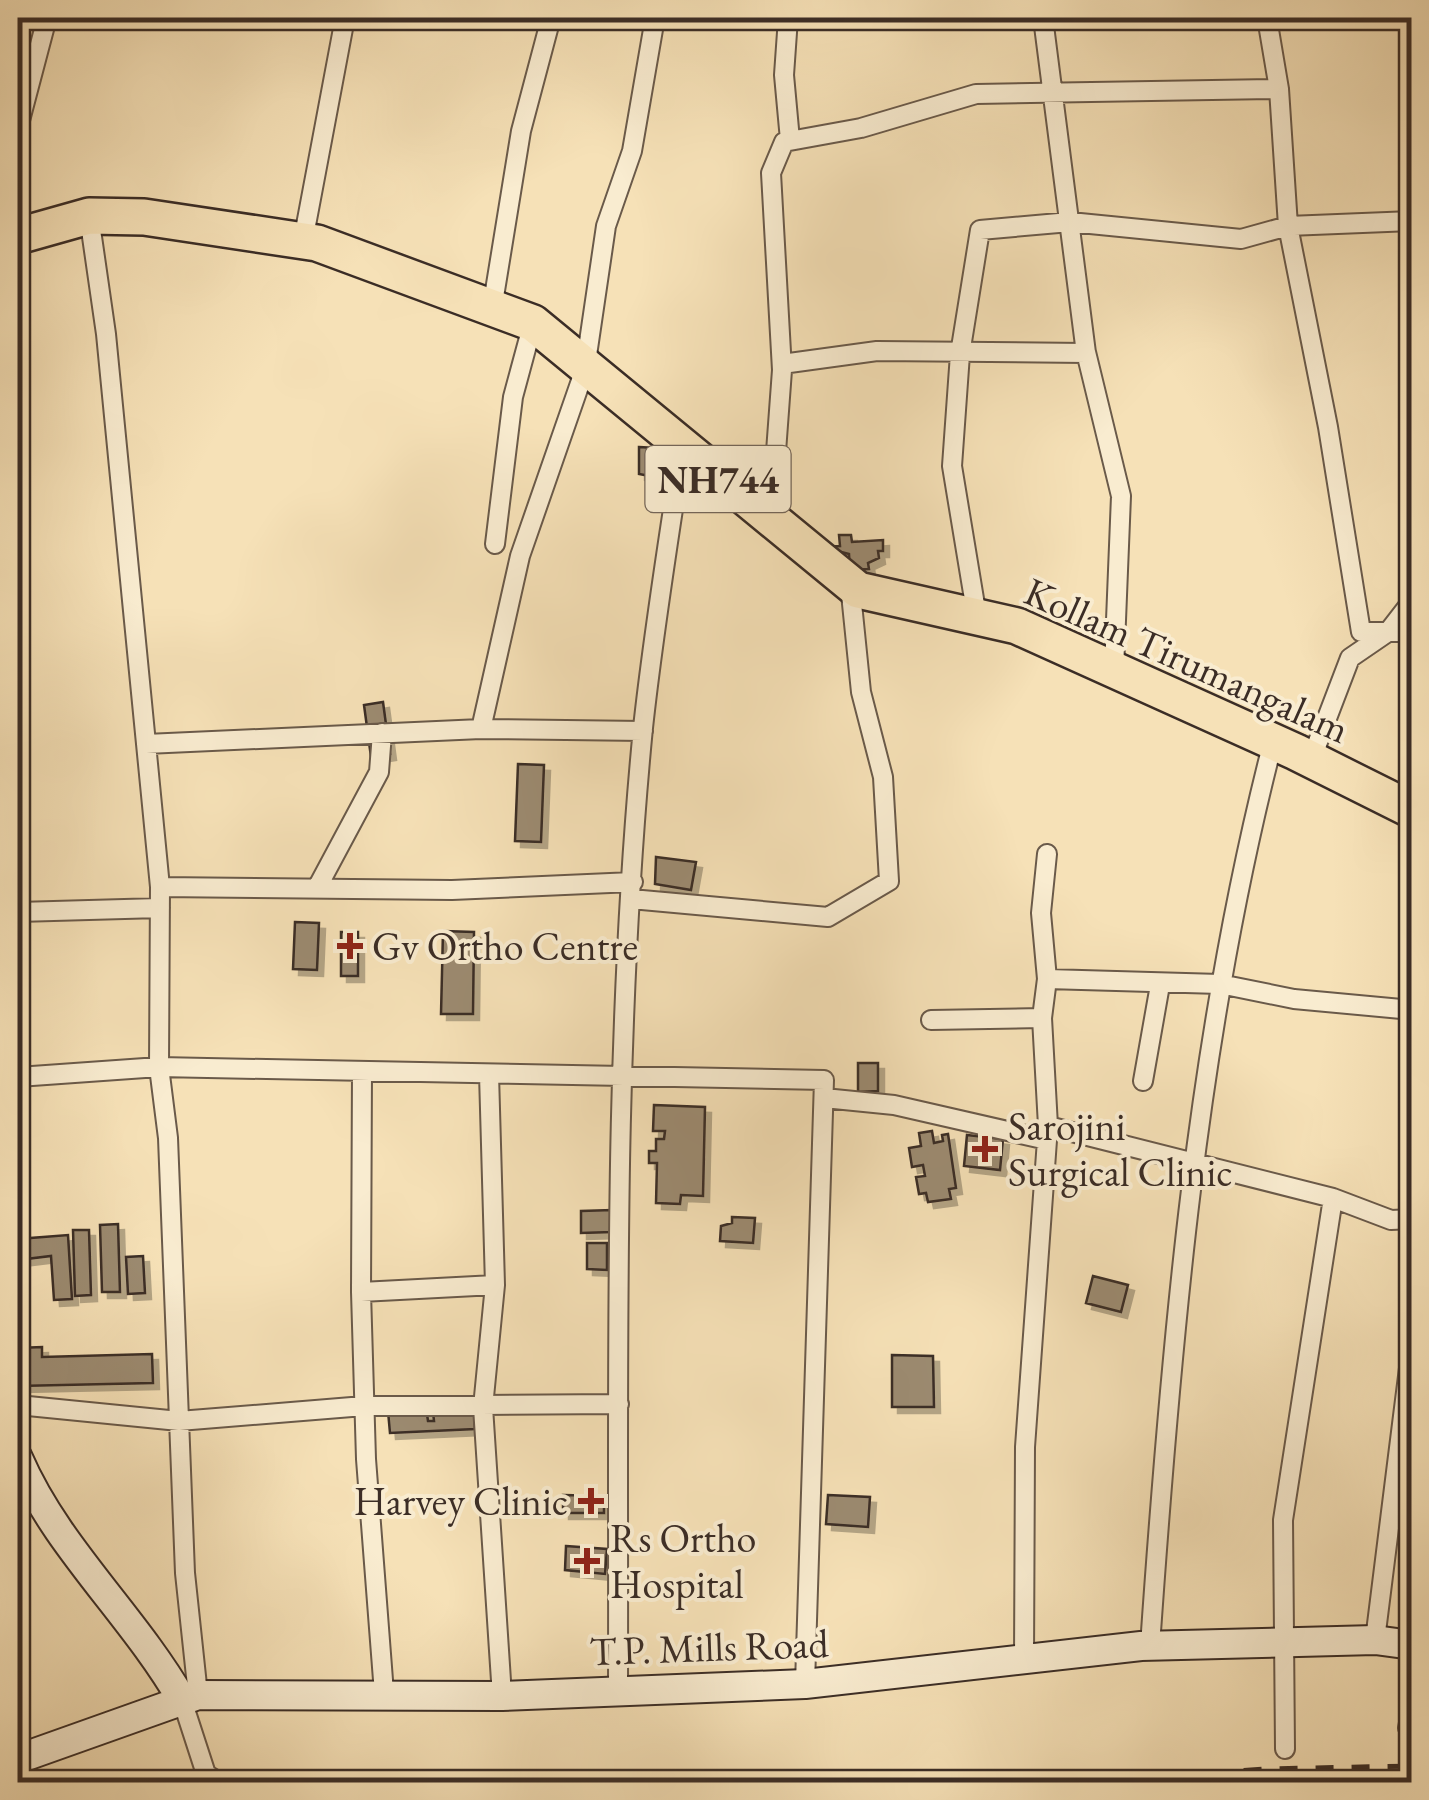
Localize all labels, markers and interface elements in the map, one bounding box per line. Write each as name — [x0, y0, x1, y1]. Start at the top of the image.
road number: NH744 — [646, 446, 790, 512]
street label: Kollam Tirumangalam — [1017, 565, 1357, 755]
place label: Gv Ortho Centre — [372, 920, 638, 972]
marker: Gv Ortho Centre — [337, 933, 363, 959]
place label: Sarojini Surgical Clinic — [1008, 1100, 1232, 1198]
marker: Sarojini Surgical Clinic — [972, 1136, 998, 1162]
place label: Harvey Clinic — [354, 1475, 568, 1527]
marker: Harvey Clinic — [578, 1488, 604, 1514]
place label: Rs Ortho Hospital — [610, 1512, 756, 1610]
marker: Rs Ortho Hospital — [574, 1548, 600, 1574]
street label: T.P. Mills Road — [589, 1617, 830, 1677]

